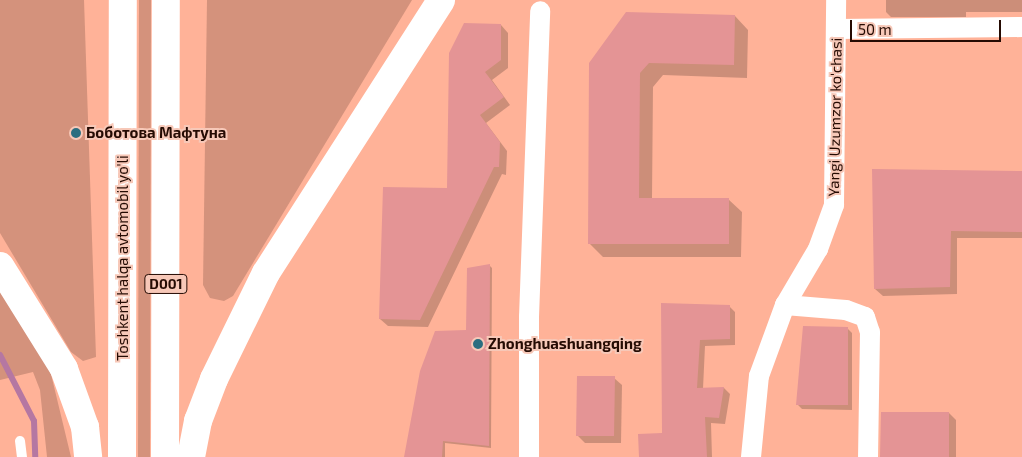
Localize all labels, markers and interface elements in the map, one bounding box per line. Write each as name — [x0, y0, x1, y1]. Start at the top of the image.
scale bar — [852, 10, 1003, 42]
text: 50 m — [858, 20, 892, 38]
street label: Yangi Uzumzor ko'chasi — [825, 37, 845, 197]
place label: Боботова Мафтуна — [86, 124, 226, 142]
marker: Боботова Мафтуна — [70, 127, 82, 139]
street label: Toshkent halqa avtomobil yo'li — [114, 155, 132, 361]
road number: D001 — [144, 272, 188, 296]
place label: Zhonghuashuangqing — [488, 335, 642, 353]
marker: Zhonghuashuangqing — [472, 338, 484, 350]

